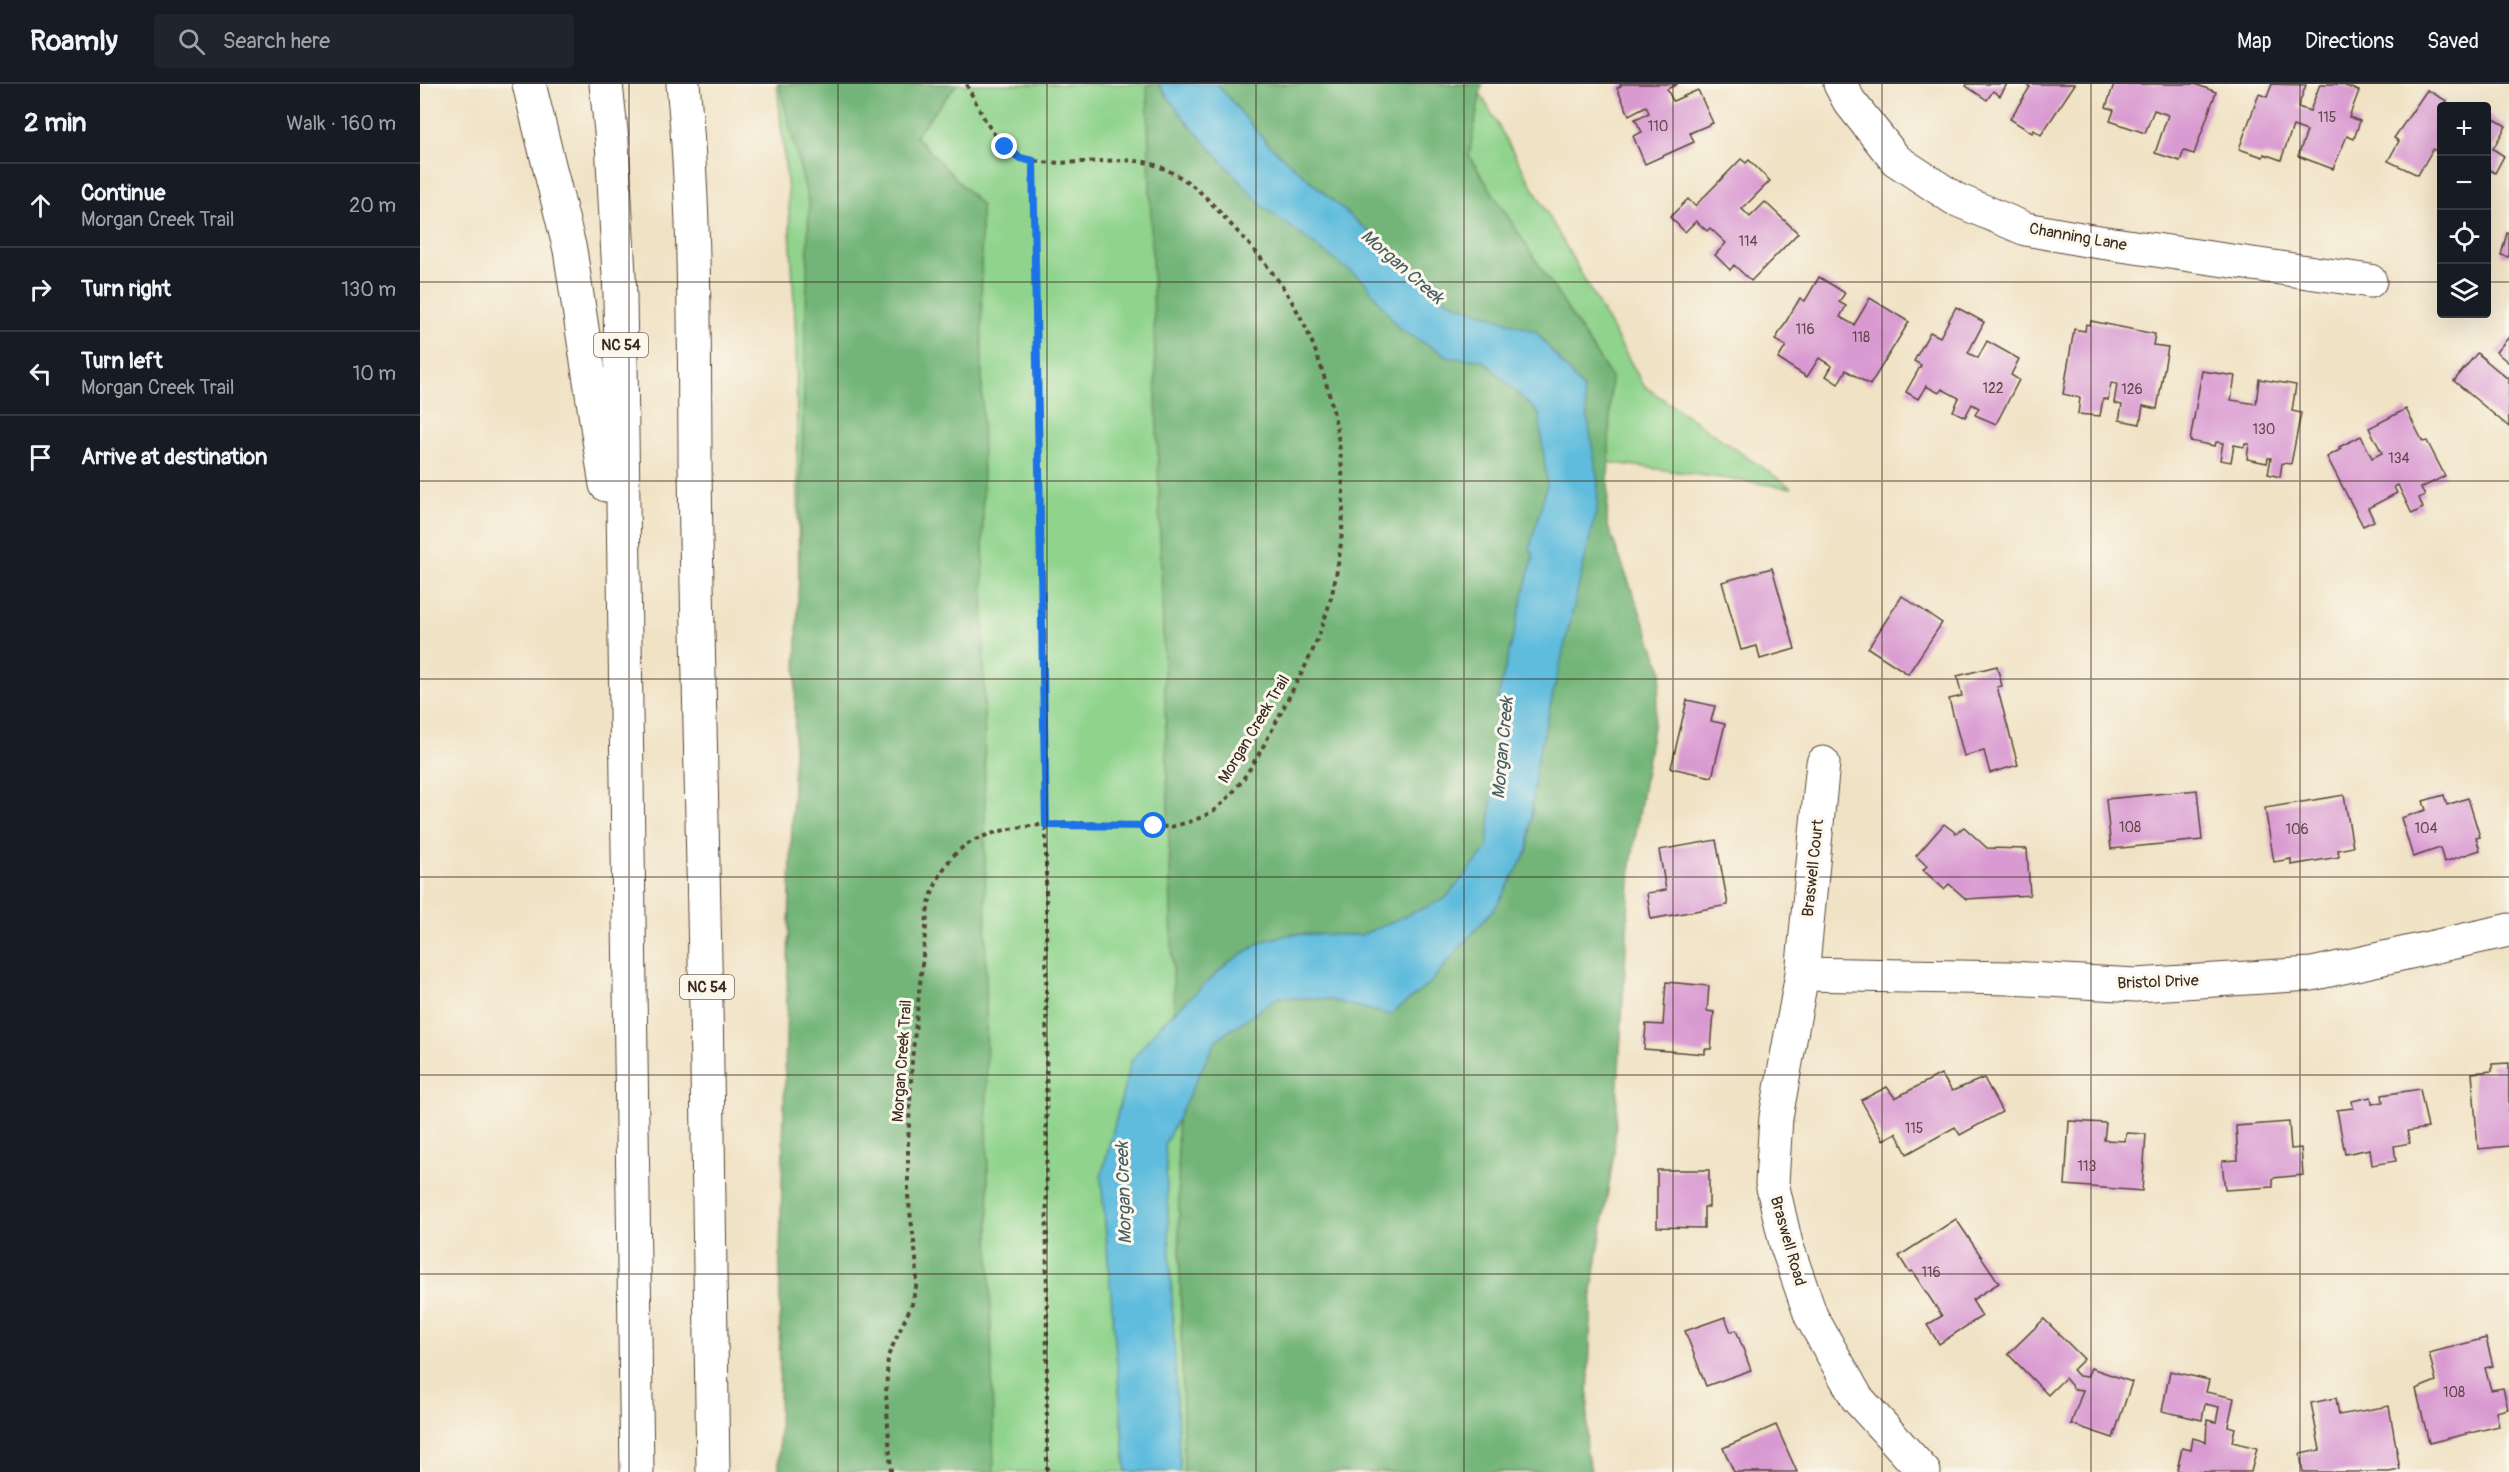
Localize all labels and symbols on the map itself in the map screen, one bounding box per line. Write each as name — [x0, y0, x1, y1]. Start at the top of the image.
house number: 115 — [2318, 109, 2336, 126]
house number: 110 — [1648, 118, 1668, 135]
route end — [991, 133, 1017, 159]
street label: Channing Lane — [2028, 219, 2128, 255]
water label: Morgan Creek — [1356, 225, 1449, 310]
house number: 114 — [1738, 233, 1758, 250]
house number: 116 — [1795, 321, 1815, 338]
house number: 118 — [1852, 329, 1870, 346]
road number: NC 54 — [594, 333, 648, 357]
house number: 122 — [1982, 380, 2004, 397]
house number: 126 — [2121, 381, 2143, 398]
house number: 130 — [2253, 421, 2275, 438]
house number: 134 — [2388, 450, 2410, 467]
street label: Morgan Creek Trail — [1214, 671, 1294, 787]
water label: Morgan Creek — [1487, 694, 1519, 800]
route start — [1140, 812, 1166, 838]
street label: Braswell Court — [1798, 818, 1828, 918]
house number: 108 — [2119, 819, 2141, 836]
house number: 104 — [2414, 820, 2438, 837]
house number: 106 — [2285, 821, 2309, 838]
street label: Bristol Drive — [2117, 971, 2199, 993]
road number: NC 54 — [680, 975, 734, 999]
street label: Morgan Creek Trail — [888, 999, 916, 1123]
house number: 115 — [1905, 1120, 1923, 1137]
water label: Morgan Creek — [1111, 1140, 1137, 1245]
house number: 113 — [2078, 1158, 2097, 1175]
street label: Braswell Road — [1766, 1194, 1810, 1288]
house number: 116 — [1921, 1264, 1941, 1281]
house number: 108 — [2443, 1384, 2465, 1401]

